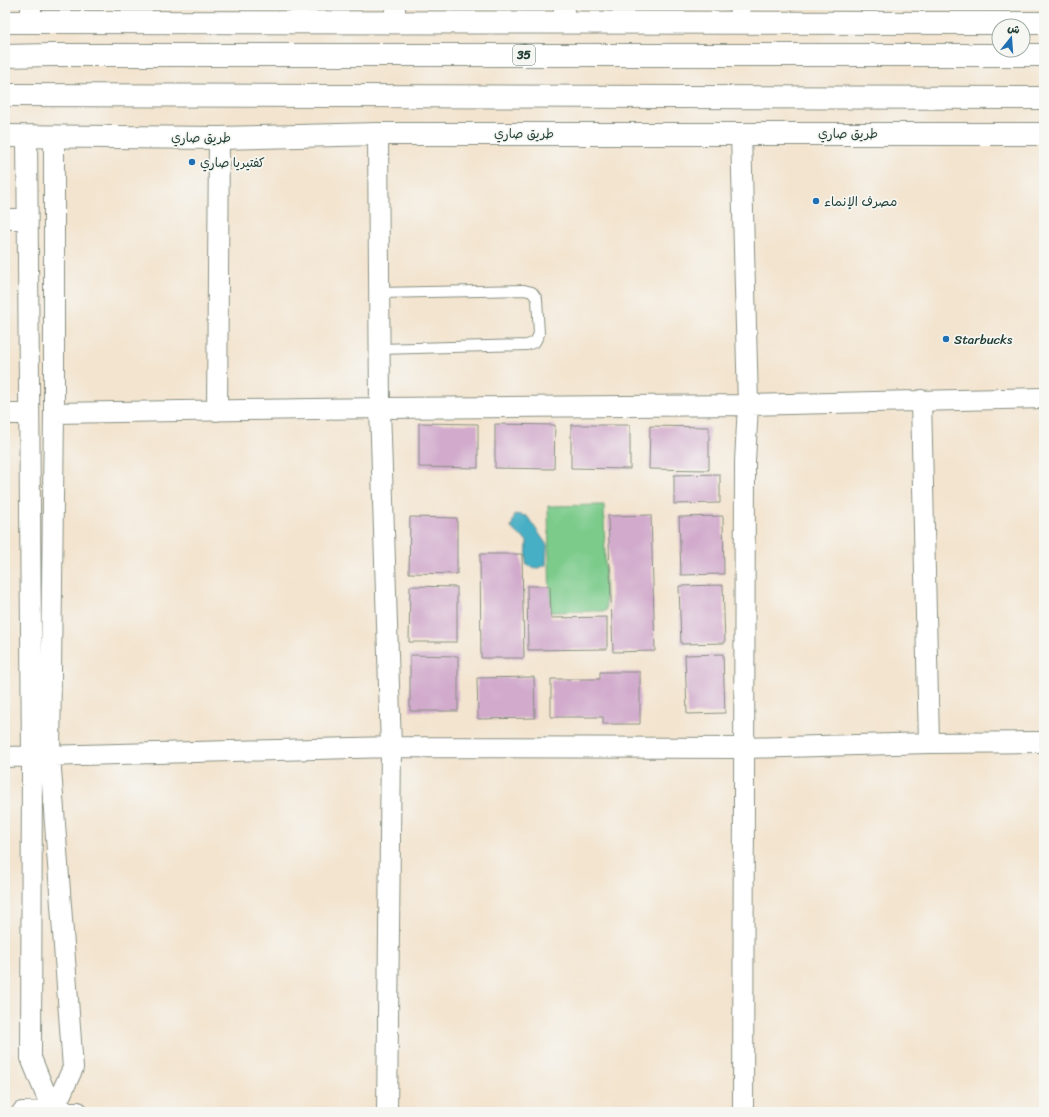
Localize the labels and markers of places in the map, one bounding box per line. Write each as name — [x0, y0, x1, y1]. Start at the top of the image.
place label: كفتيريا صاري — [200, 151, 265, 174]
marker: كفتيريا صاري — [187, 157, 197, 167]
place label: مصرف الإنماء — [824, 190, 897, 213]
marker: مصرف الإنماء — [811, 196, 821, 206]
place label: Starbucks — [954, 328, 1013, 351]
marker: Starbucks — [941, 334, 951, 344]

